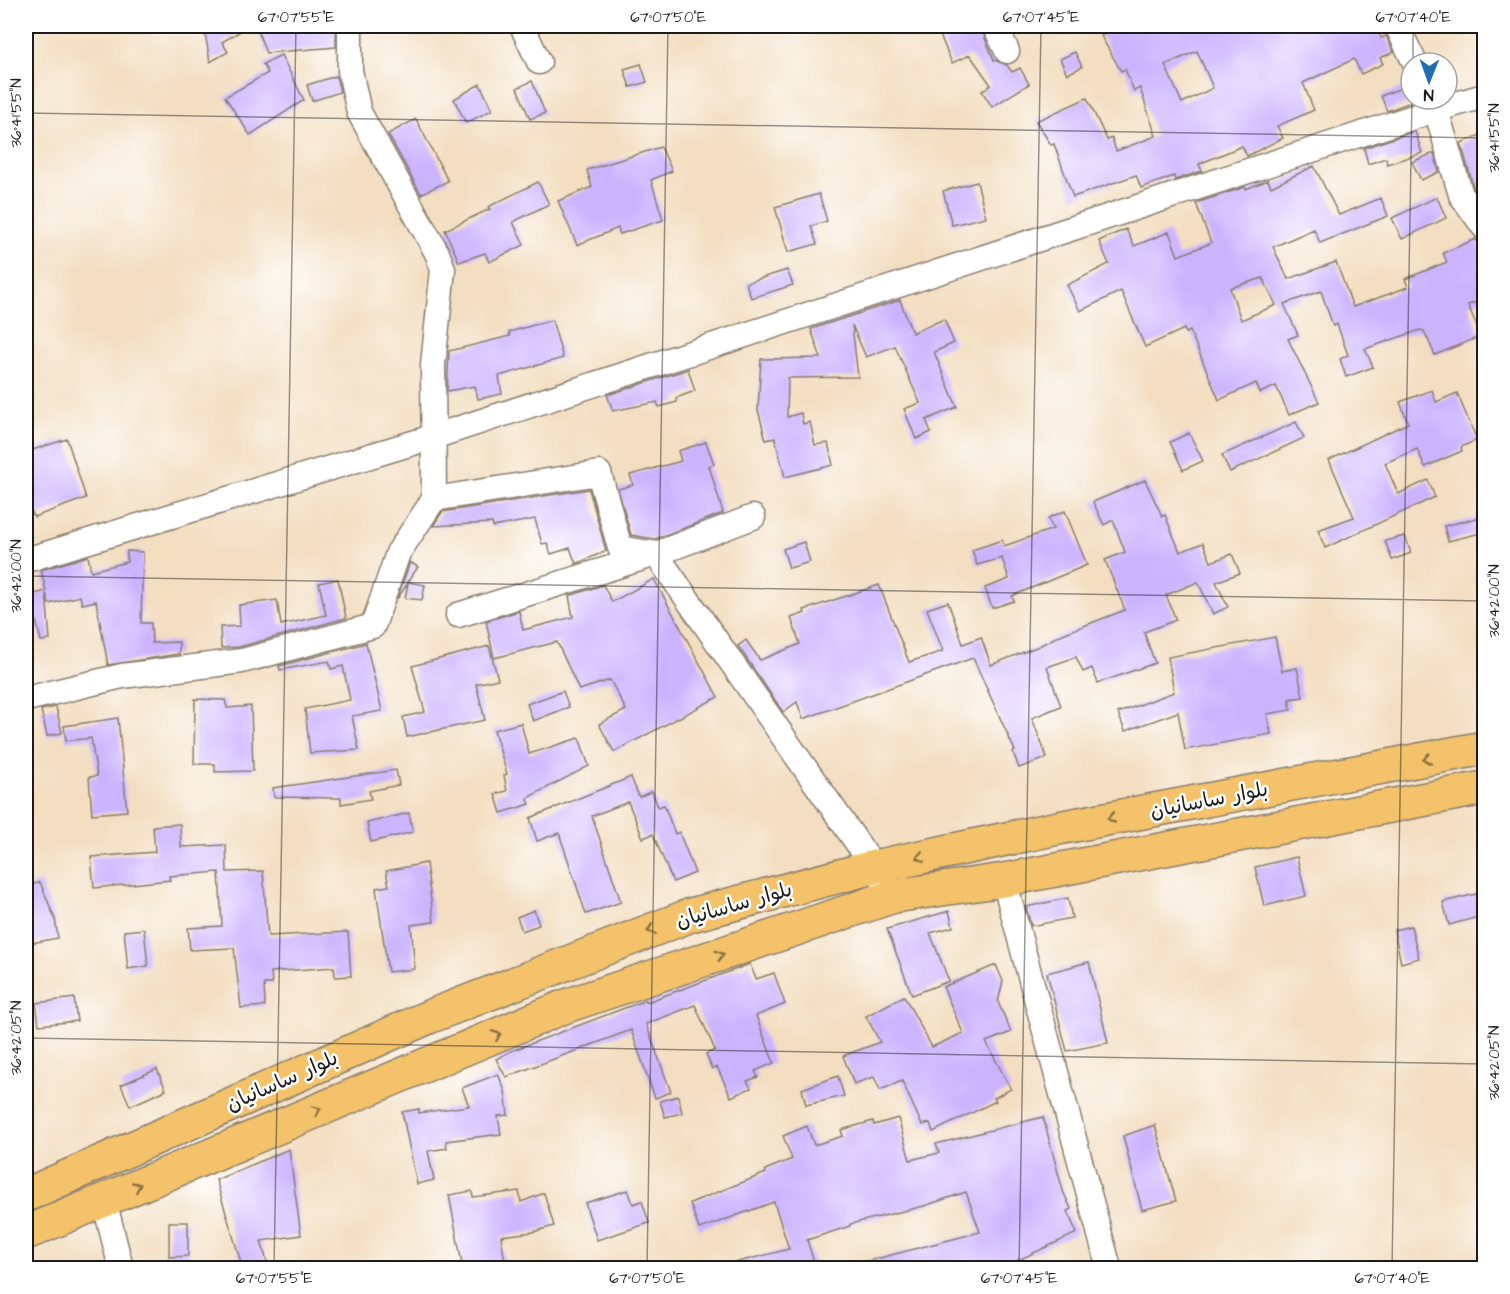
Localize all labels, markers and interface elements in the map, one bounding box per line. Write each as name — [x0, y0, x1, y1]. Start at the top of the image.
text: 67°07'55"E — [258, 7, 334, 28]
text: 67°07'50"E — [630, 7, 706, 28]
text: 67°07'45"E — [1003, 7, 1079, 28]
text: 67°07'40"E — [1375, 7, 1451, 28]
north arrow — [1399, 51, 1459, 111]
text: 36°41'55"N — [6, 78, 27, 148]
text: N — [1424, 84, 1434, 106]
text: 36°41'55"N — [1484, 103, 1505, 173]
text: 36°42'00"N — [6, 539, 27, 613]
text: 36°42'00"N — [1484, 564, 1505, 638]
one-way arrow — [1422, 752, 1432, 765]
street label: بلوار ساسانیان — [1147, 774, 1271, 826]
one-way arrow — [1107, 811, 1117, 824]
one-way arrow — [916, 850, 926, 863]
street label: بلوار ساسانیان — [672, 875, 796, 935]
one-way arrow — [647, 923, 658, 935]
one-way arrow — [714, 949, 725, 962]
text: 36°42'05"N — [6, 1001, 27, 1075]
text: 36°42'05"N — [1484, 1026, 1505, 1100]
one-way arrow — [491, 1030, 502, 1042]
street label: بلوار ساسانیان — [221, 1043, 343, 1119]
one-way arrow — [311, 1105, 322, 1117]
one-way arrow — [131, 1181, 142, 1193]
text: 67°07'55"E — [236, 1268, 312, 1289]
text: 67°07'50"E — [609, 1268, 685, 1289]
text: 67°07'45"E — [981, 1268, 1057, 1289]
text: 67°07'40"E — [1354, 1268, 1430, 1289]

